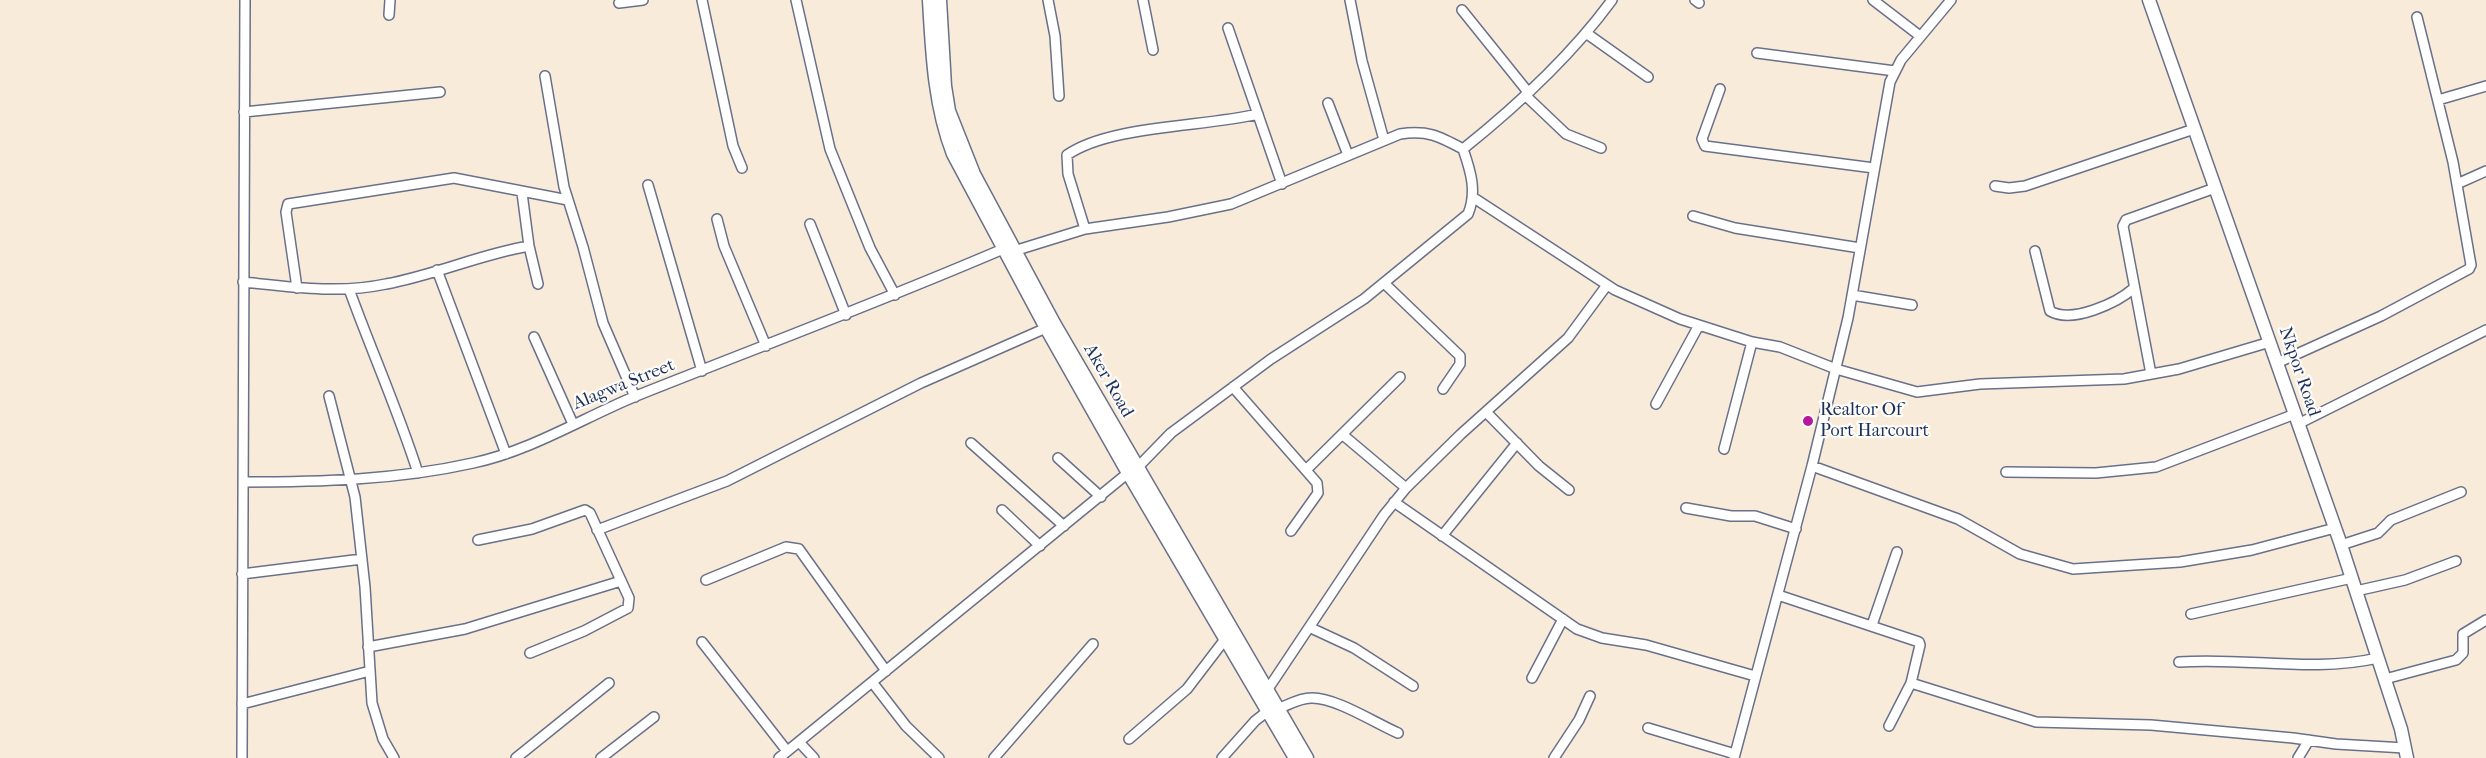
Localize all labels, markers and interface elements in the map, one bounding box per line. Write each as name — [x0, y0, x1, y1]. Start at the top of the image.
street label: Nkpor Road — [2274, 324, 2324, 420]
street label: Aker Road — [1078, 340, 1138, 422]
street label: Alagwa Street — [570, 355, 678, 415]
place label: Realtor Of Port Harcourt — [1820, 400, 1929, 442]
marker: Realtor Of Port Harcourt — [1801, 414, 1815, 428]

